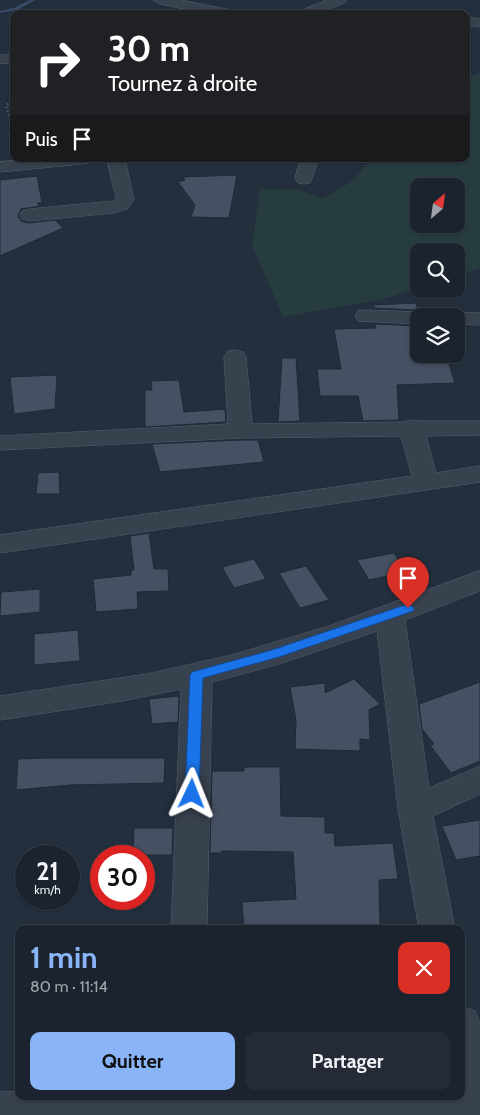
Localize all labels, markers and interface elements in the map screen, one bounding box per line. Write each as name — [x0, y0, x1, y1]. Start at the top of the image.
text: 30 m — [108, 27, 190, 70]
icon: right — [25, 30, 90, 95]
text: Tournez à droite — [108, 70, 257, 97]
icon: arrive — [68, 125, 96, 153]
text: Puis — [25, 128, 58, 151]
north arrow — [410, 178, 465, 232]
map controls — [410, 178, 465, 363]
button: search — [410, 243, 465, 298]
button: layers — [410, 308, 465, 363]
pin — [387, 557, 429, 608]
icon: arrive — [394, 564, 422, 592]
position arrow — [165, 767, 217, 819]
speed limit sign: 30 — [90, 845, 155, 910]
text: 21 — [36, 856, 59, 886]
text: km/h — [34, 882, 61, 897]
text: 1 min — [30, 939, 98, 976]
button: close — [398, 942, 450, 994]
text: 80 m · 11:14 — [30, 977, 108, 996]
button: Quitter — [30, 1032, 235, 1090]
button: Partager — [245, 1032, 450, 1090]

